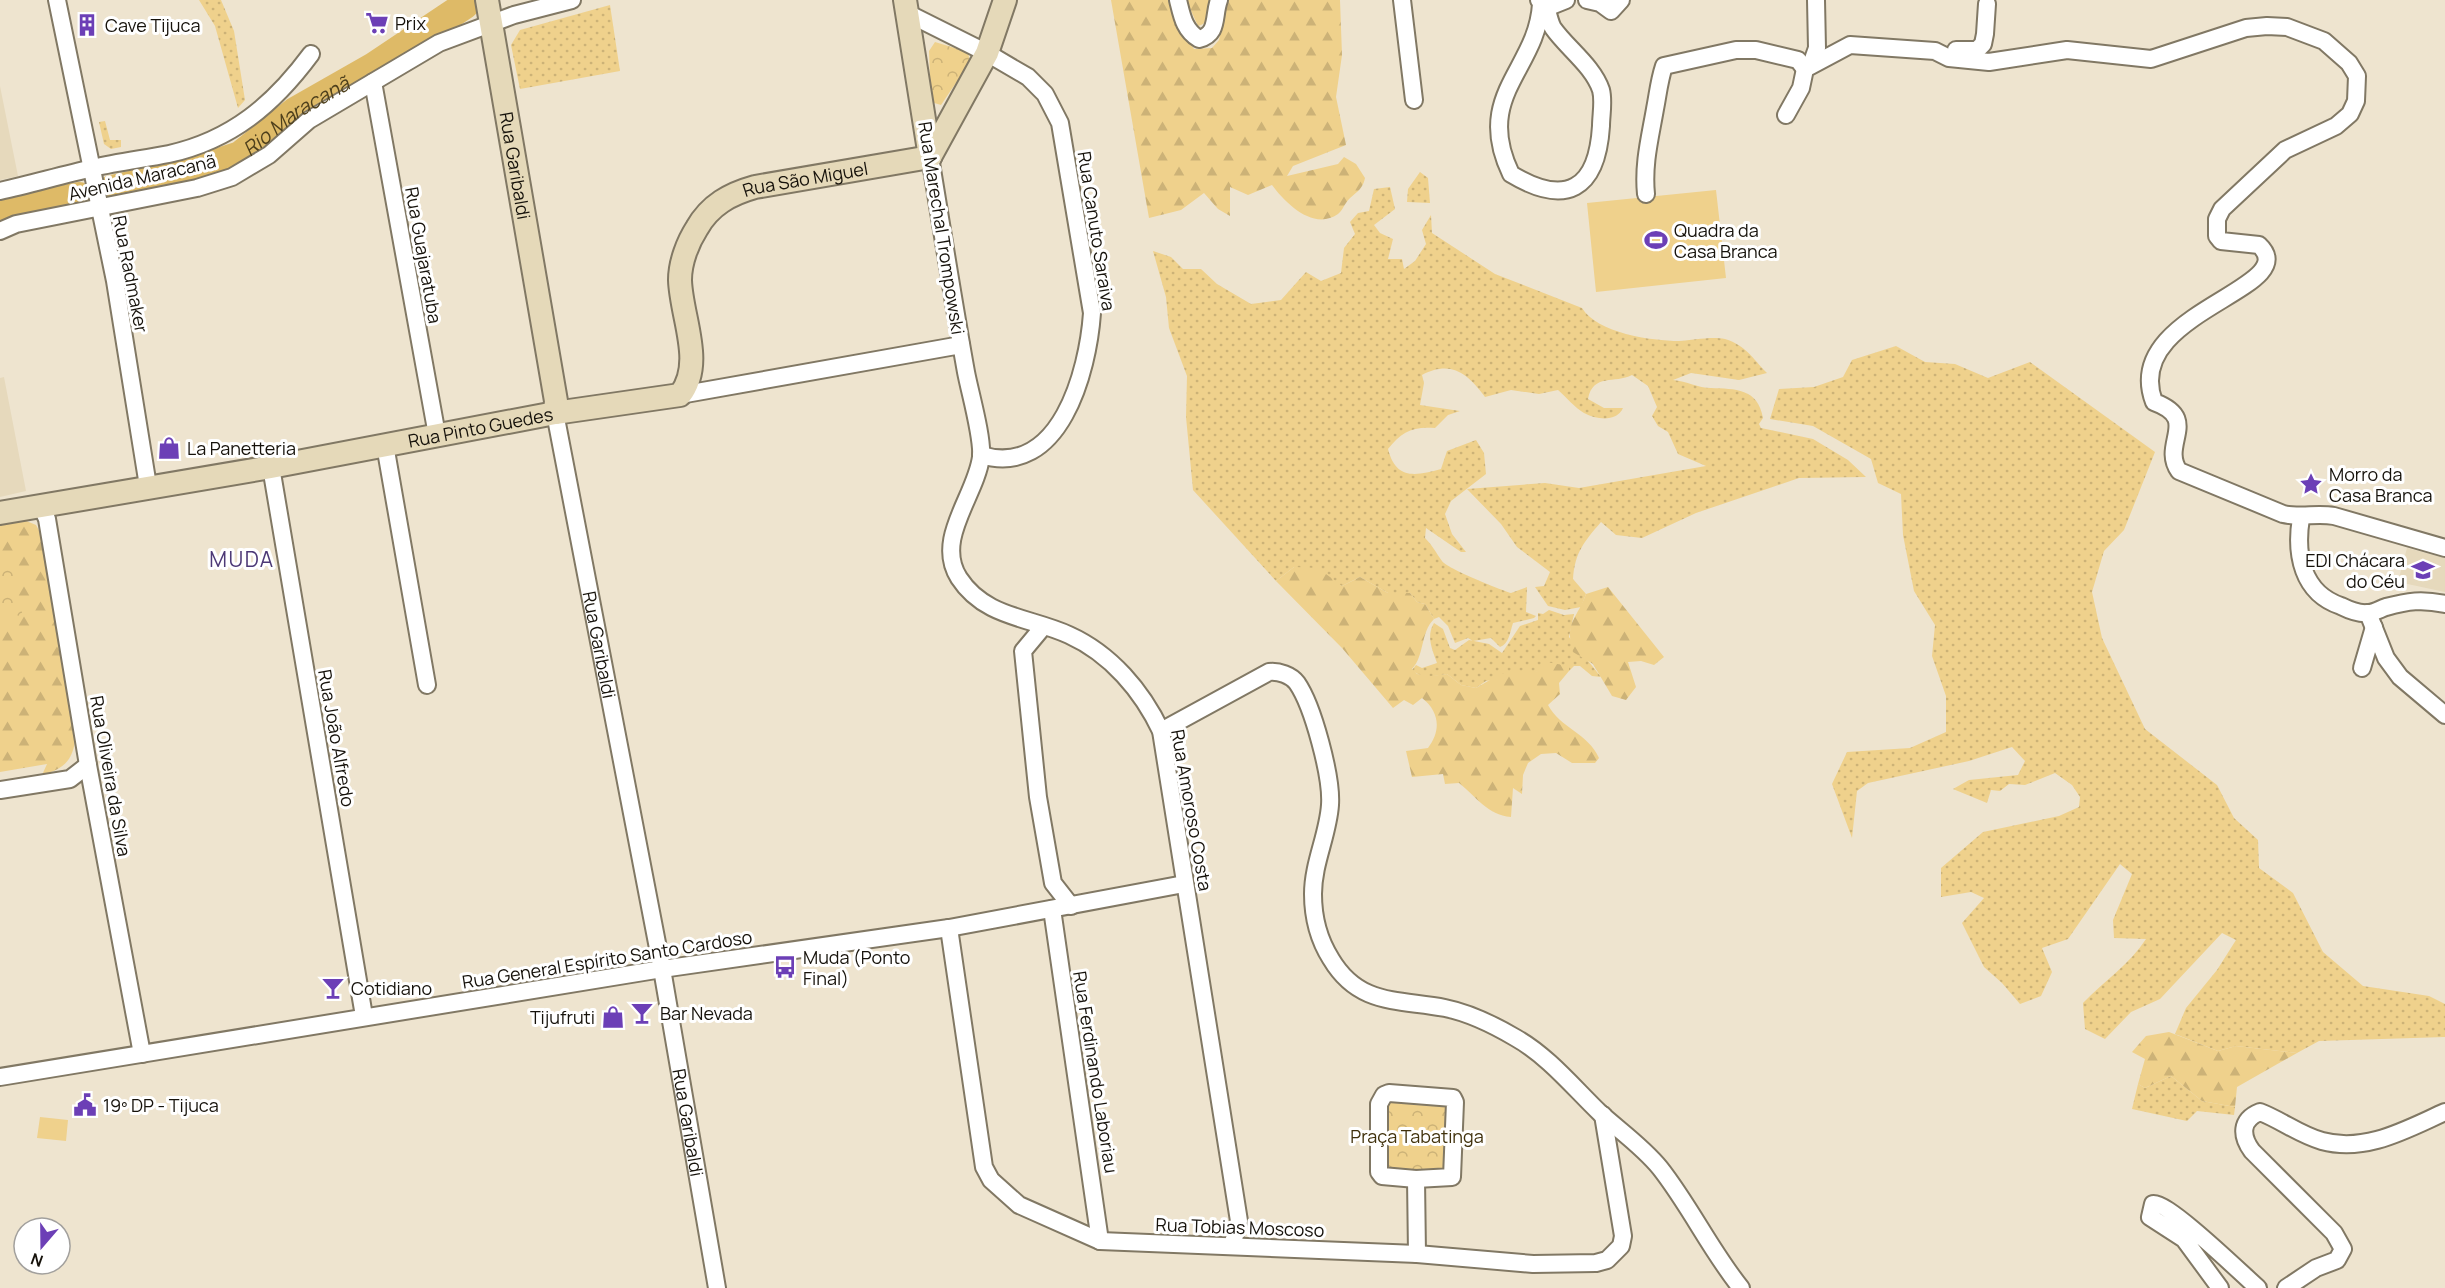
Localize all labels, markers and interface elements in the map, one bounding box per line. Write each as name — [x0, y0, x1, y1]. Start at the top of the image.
supermarket icon: Prix — [364, 10, 390, 36]
place label: Prix — [395, 11, 427, 35]
building icon: Cave Tijuca — [74, 12, 100, 38]
place label: Cave Tijuca — [105, 13, 200, 37]
water label: Rio Maracanã — [237, 69, 355, 162]
street label: Rua Garibaldi — [494, 110, 537, 221]
street label: Rua Marechal Trompowski — [913, 120, 971, 336]
street label: Avenida Maracanã — [66, 148, 218, 206]
street label: Rua Canuto Saraiva — [1073, 150, 1121, 312]
street label: Rua São Miguel — [740, 156, 870, 202]
street label: Rua Guajaratuba — [400, 185, 448, 325]
street label: Rua Radmaker — [108, 213, 154, 335]
place label: Quadra da Casa Branca — [1674, 218, 1778, 263]
sports icon: Quadra da Casa Branca — [1643, 227, 1669, 253]
street label: Rua Pinto Guedes — [406, 402, 555, 453]
shop icon: La Panetteria — [156, 435, 182, 461]
place label: La Panetteria — [187, 436, 296, 460]
place label: Morro da Casa Branca — [2329, 462, 2433, 507]
place icon: Morro da Casa Branca — [2298, 471, 2324, 497]
district label: MUDA — [209, 545, 275, 573]
place label: EDI Chácara do Céu — [2305, 548, 2405, 593]
school or university icon: EDI Chácara do Céu — [2410, 557, 2436, 583]
street label: Rua Garibaldi — [578, 589, 622, 700]
street label: Rua João Alfredo — [313, 667, 361, 809]
street label: Rua Oliveira da Silva — [85, 694, 137, 858]
street label: Rua Amoroso Costa — [1166, 727, 1218, 893]
street label: Rua General Espírito Santo Cardoso — [460, 924, 754, 994]
place label: Muda (Ponto Final) — [803, 945, 910, 990]
bus stop icon: Muda (Ponto Final) — [772, 954, 798, 980]
street label: Rua Ferdinando Laboriau — [1068, 969, 1124, 1175]
bar icon: Cotidiano — [320, 975, 346, 1001]
place label: Cotidiano — [351, 976, 432, 1000]
bar icon: Bar Nevada — [629, 1000, 655, 1026]
place label: Bar Nevada — [660, 1001, 753, 1025]
shop icon: Tijufruti — [600, 1004, 626, 1030]
place label: Tijufruti — [530, 1005, 595, 1029]
street label: Rua Garibaldi — [667, 1067, 710, 1178]
public building icon: 19º DP - Tijuca — [72, 1092, 98, 1118]
place label: 19º DP - Tijuca — [103, 1093, 219, 1117]
park label: Praça Tabatinga — [1350, 1124, 1484, 1148]
street label: Rua Tobias Moscoso — [1155, 1212, 1325, 1242]
north arrow — [12, 1216, 72, 1276]
text: N — [28, 1248, 46, 1272]

